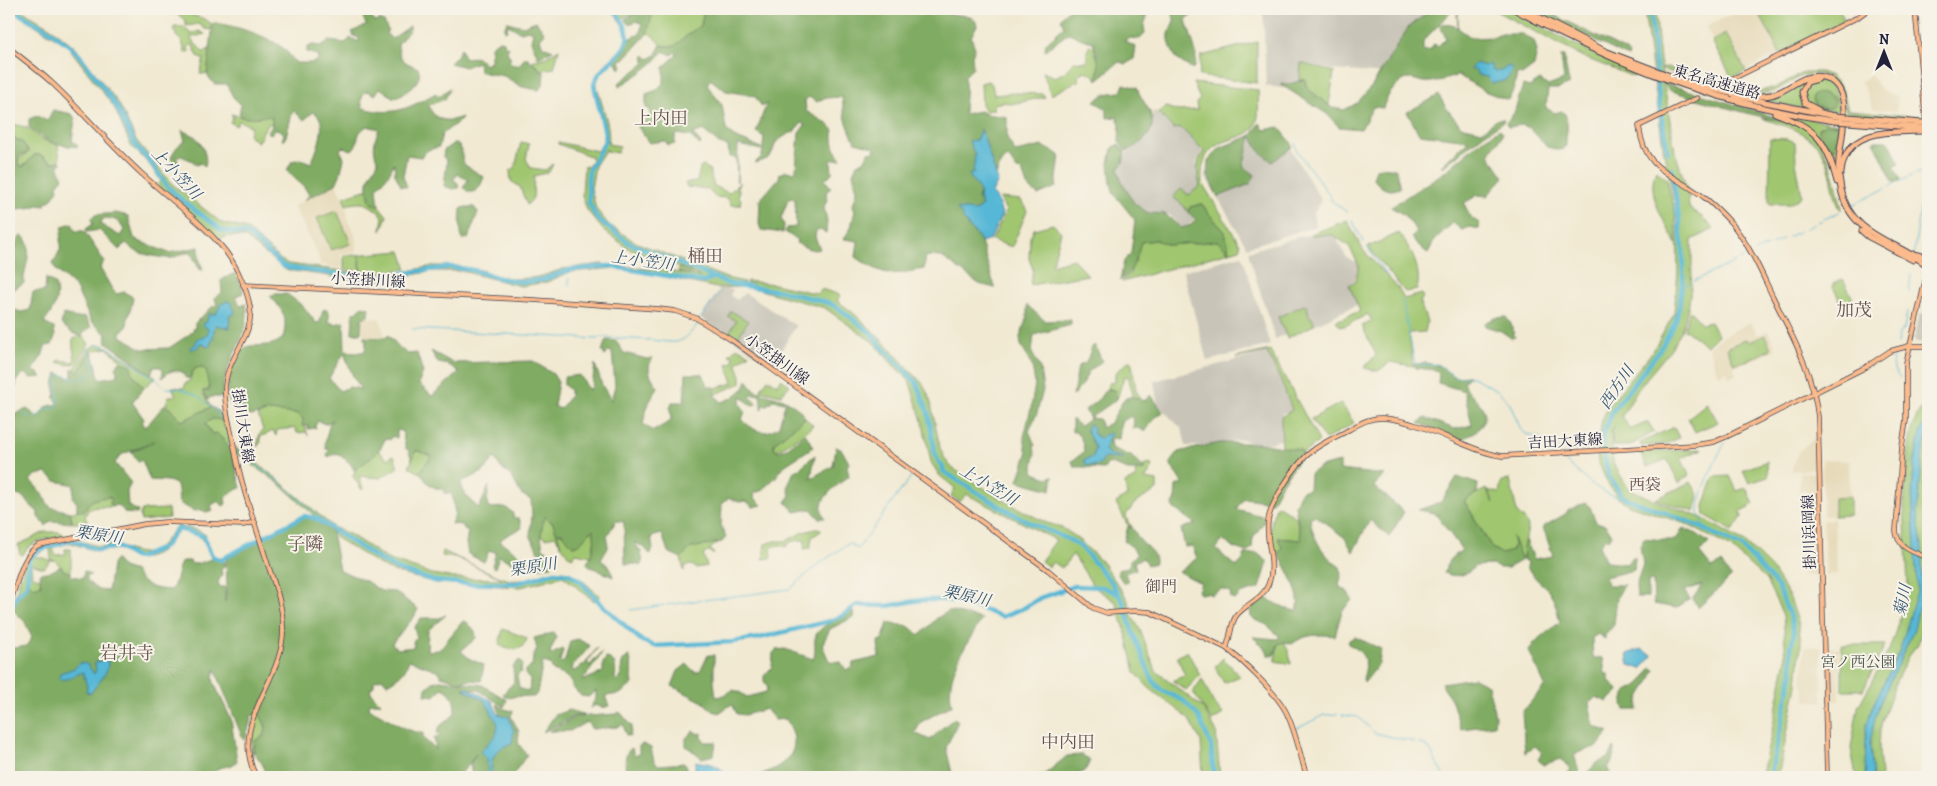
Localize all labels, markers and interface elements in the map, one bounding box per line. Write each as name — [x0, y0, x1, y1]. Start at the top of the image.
north arrow — [1860, 28, 1910, 78]
text: N — [1879, 30, 1889, 49]
street label: 東名高速道路 — [1671, 60, 1763, 104]
district label: 上内田 — [634, 106, 688, 130]
water label: 上小笠川 — [146, 143, 207, 206]
district label: 桶田 — [687, 244, 723, 268]
water label: 上小笠川 — [610, 246, 678, 277]
street label: 小笠掛川線 — [330, 268, 406, 292]
district label: 加茂 — [1836, 298, 1872, 322]
street label: 小笠掛川線 — [741, 329, 813, 389]
water label: 西方川 — [1594, 360, 1640, 414]
street label: 掛川大東線 — [227, 387, 259, 465]
street label: 吉田大東線 — [1527, 429, 1603, 453]
water label: 上小笠川 — [955, 459, 1023, 512]
district label: 西袋 — [1629, 474, 1661, 496]
street label: 掛川浜岡線 — [1798, 494, 1820, 570]
water label: 栗原川 — [73, 520, 126, 550]
district label: 子隣 — [287, 532, 323, 556]
water label: 栗原川 — [508, 552, 561, 582]
district label: 御門 — [1145, 576, 1177, 598]
water label: 栗原川 — [941, 580, 995, 613]
water label: 菊川 — [1889, 580, 1917, 618]
district label: 岩井寺 — [100, 641, 154, 665]
park label: 宮ノ西公園 — [1820, 652, 1896, 672]
district label: 中内田 — [1041, 730, 1095, 754]

